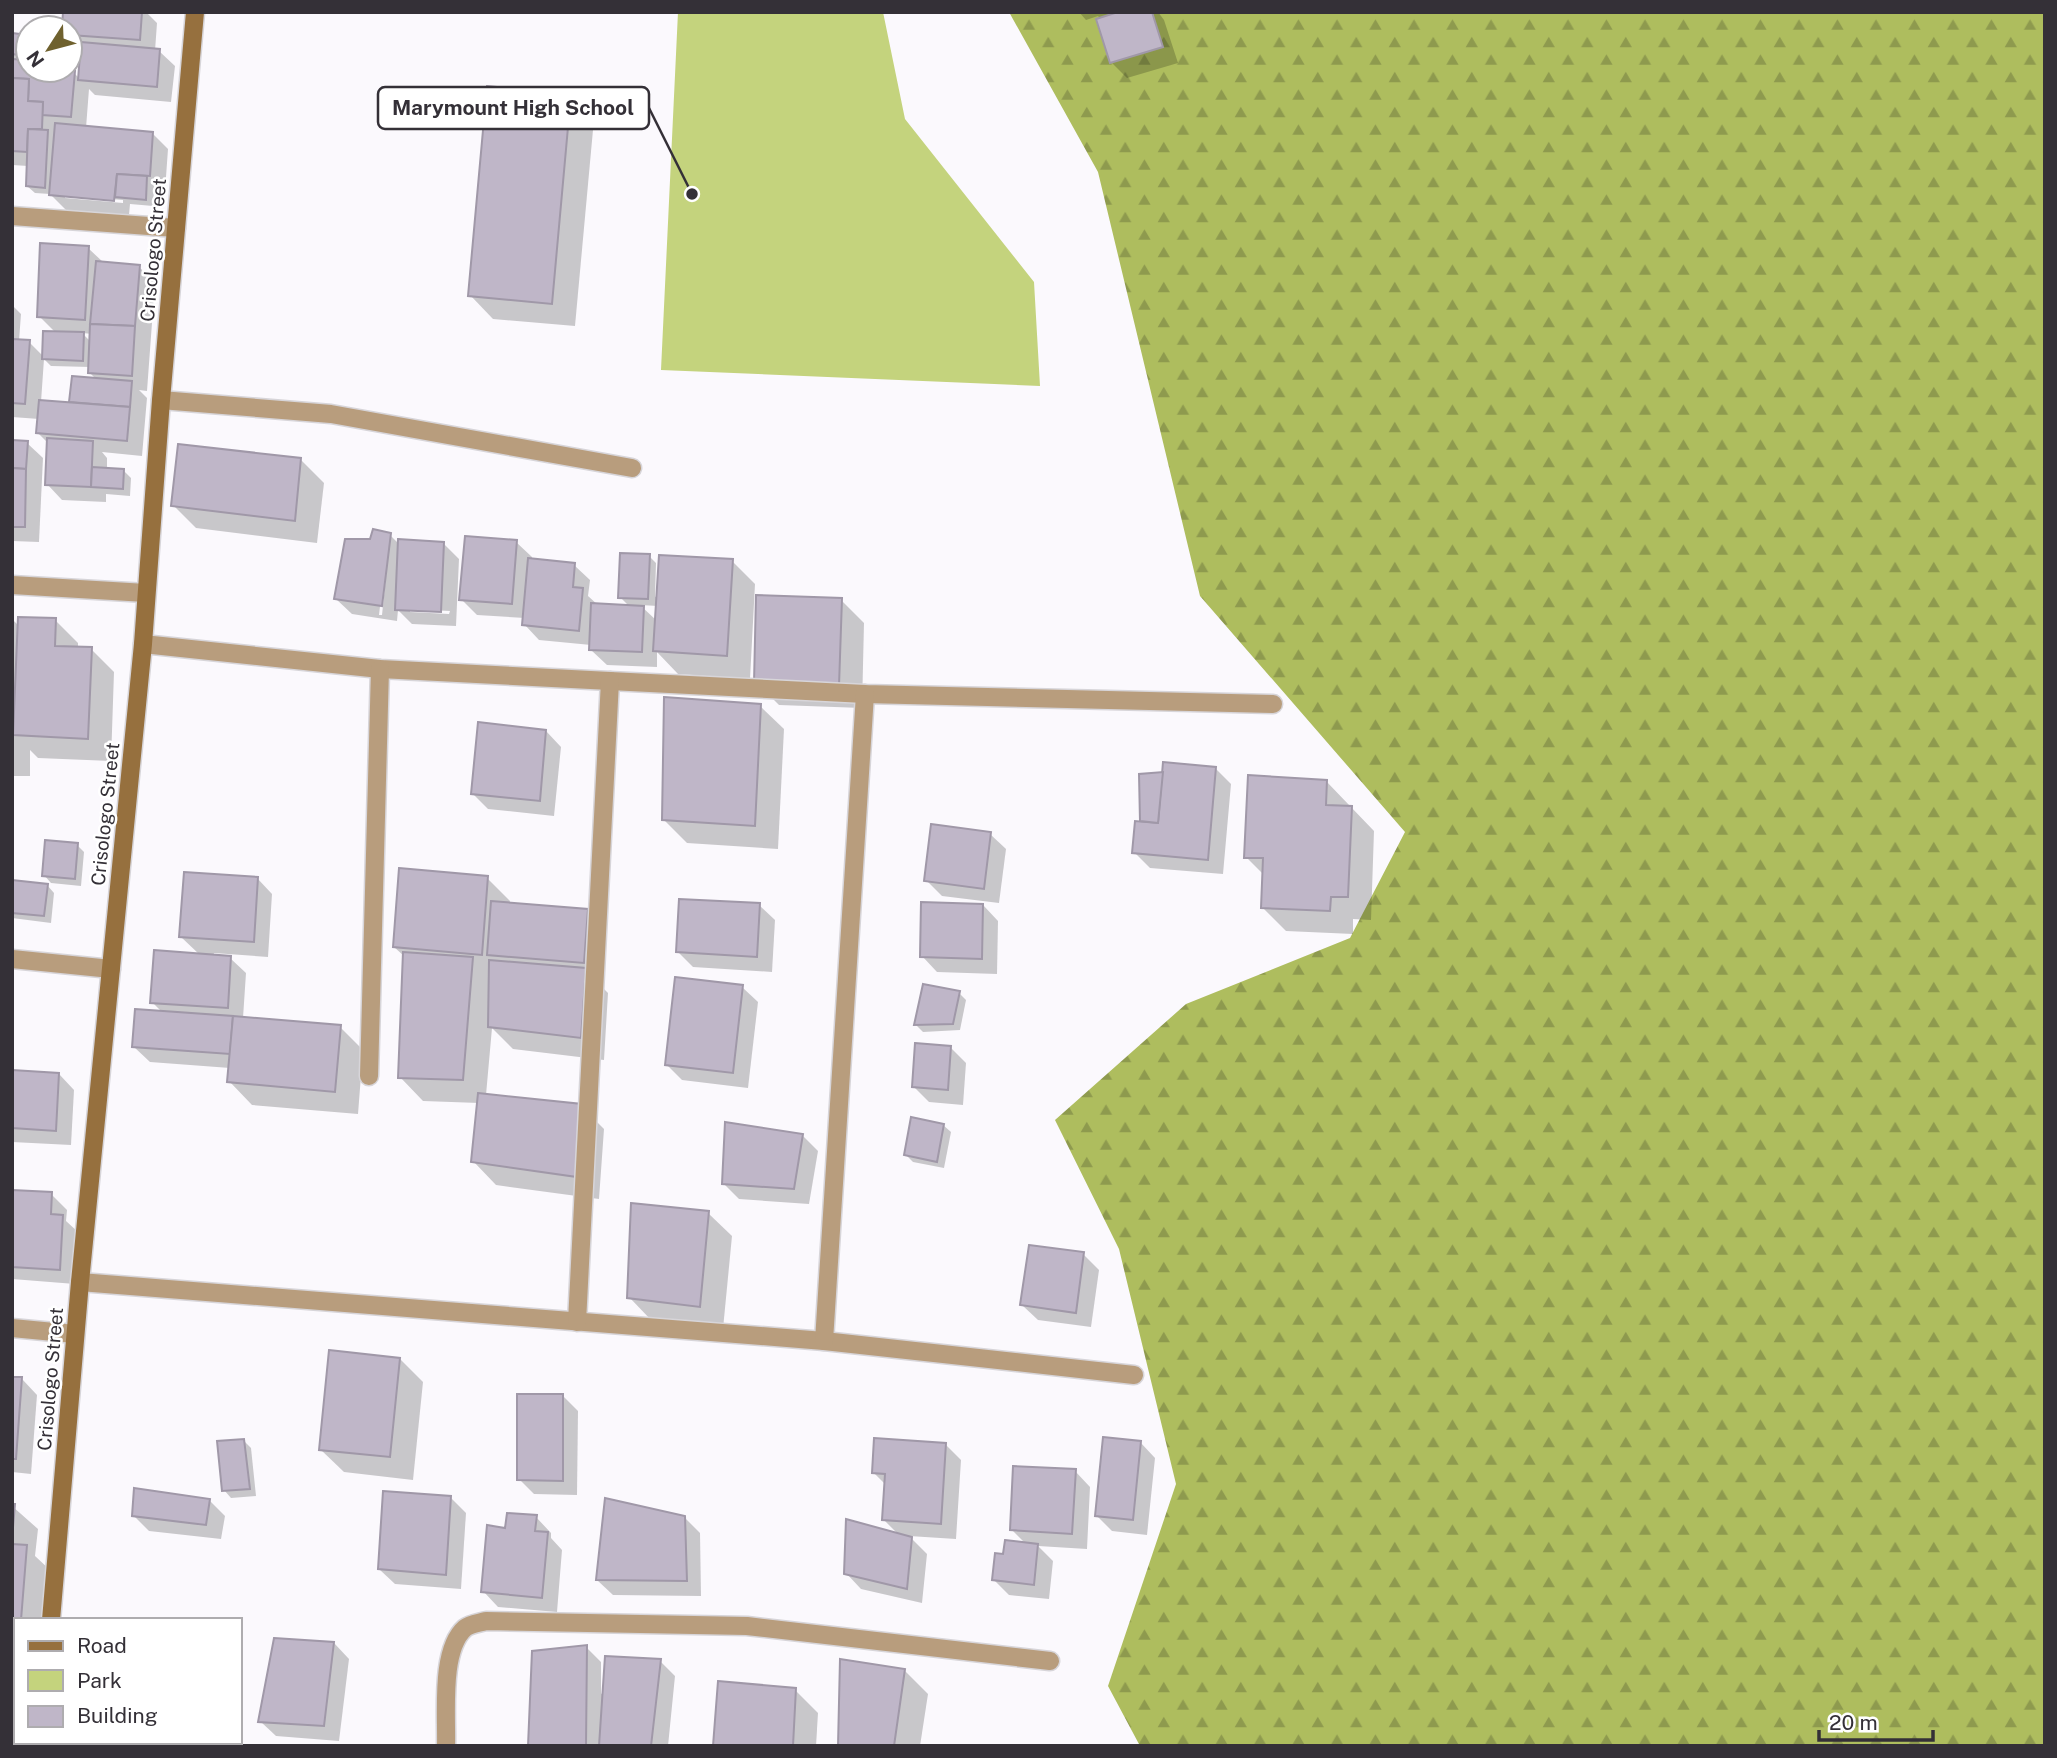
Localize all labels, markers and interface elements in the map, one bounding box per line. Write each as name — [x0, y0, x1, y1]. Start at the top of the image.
north arrow — [14, 14, 84, 84]
text: N — [22, 47, 49, 71]
callout: Marymount High School — [378, 87, 649, 129]
text: Marymount High School — [392, 95, 634, 120]
street label: Crisologo Street — [136, 177, 170, 323]
street label: Crisologo Street — [87, 741, 123, 887]
street label: Crisologo Street — [33, 1306, 67, 1452]
legend — [14, 1618, 242, 1744]
text: Road — [77, 1633, 127, 1658]
text: Park — [77, 1668, 122, 1693]
scale bar — [1819, 1698, 1933, 1742]
text: Building — [77, 1703, 158, 1728]
text: 20 m — [1829, 1710, 1878, 1735]

